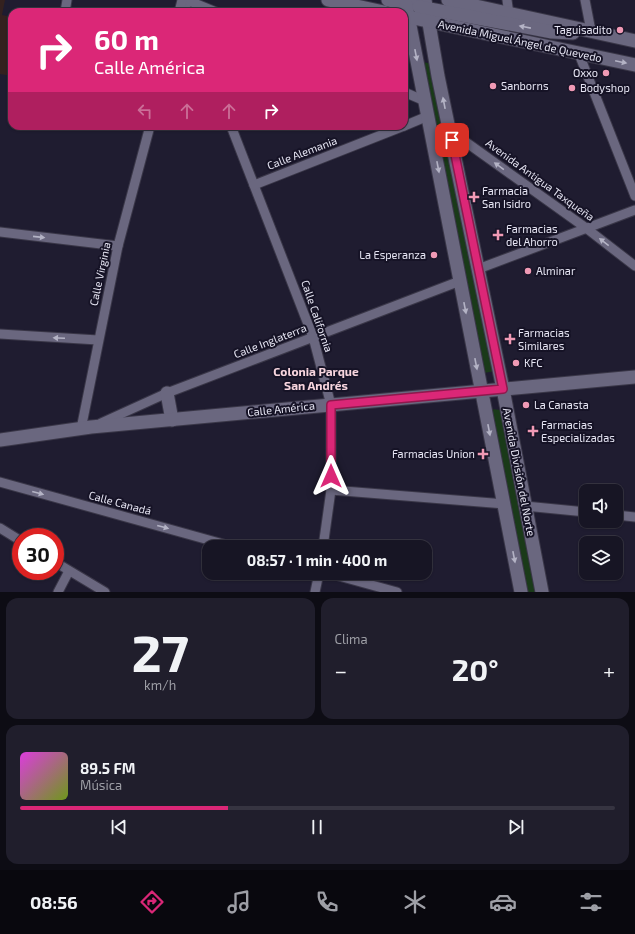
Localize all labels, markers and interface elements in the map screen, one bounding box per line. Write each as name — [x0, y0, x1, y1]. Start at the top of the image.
street label: Avenida Miguel Ángel de Quevedo — [437, 17, 603, 65]
text: 60 m — [94, 22, 159, 56]
place label: Taguisadito — [554, 23, 612, 36]
icon: right — [28, 24, 80, 76]
one-way arrow — [519, 24, 531, 30]
marker: Taguisadito — [615, 25, 625, 35]
one-way arrow — [413, 49, 419, 61]
text: Calle América — [94, 56, 205, 78]
one-way arrow — [615, 60, 627, 66]
place label: Oxxo — [573, 66, 598, 79]
marker: Oxxo — [601, 68, 611, 78]
place label: Sanborns — [501, 79, 549, 92]
marker: Sanborns — [488, 81, 498, 91]
place label: Bodyshop — [580, 81, 630, 94]
marker: Bodyshop — [567, 83, 577, 93]
one-way arrow — [440, 97, 446, 109]
icon: left — [134, 100, 156, 122]
icon: ahead — [176, 100, 198, 122]
icon: ahead — [218, 100, 240, 122]
icon: right — [260, 100, 282, 122]
pin — [435, 123, 469, 157]
icon: arrive — [441, 129, 463, 151]
street label: Calle Alemania — [265, 133, 339, 172]
street label: Avenida Antigua Taxqueña — [484, 136, 597, 223]
one-way arrow — [435, 161, 441, 173]
one-way arrow — [494, 162, 504, 170]
place label: Farmacia San Isidro — [482, 184, 531, 210]
marker: Farmacia San Isidro — [469, 192, 479, 202]
place label: Farmacias del Ahorro — [506, 222, 558, 248]
marker: Farmacias del Ahorro — [493, 230, 503, 240]
one-way arrow — [33, 234, 45, 240]
one-way arrow — [599, 238, 610, 246]
street label: Calle Virginia — [86, 241, 113, 307]
place label: La Esperanza — [359, 248, 426, 261]
marker: La Esperanza — [429, 250, 439, 260]
place label: Alminar — [536, 264, 576, 277]
marker: Alminar — [523, 266, 533, 276]
street label: Calle California — [299, 278, 336, 354]
one-way arrow — [463, 302, 469, 314]
street label: Calle Inglaterra — [232, 321, 308, 360]
place label: Farmacias Similares — [518, 326, 570, 352]
one-way arrow — [53, 334, 65, 341]
marker: Farmacias Similares — [505, 334, 515, 344]
place label: KFC — [524, 356, 543, 369]
one-way arrow — [474, 358, 480, 370]
marker: KFC — [511, 358, 521, 368]
district label: Colonia Parque San Andrés — [273, 364, 359, 392]
street label: Calle América — [247, 398, 315, 419]
place label: La Canasta — [534, 398, 589, 411]
marker: La Canasta — [521, 400, 531, 410]
street label: Avenida División del Norte — [501, 407, 538, 537]
place label: Farmacias Especializadas — [541, 418, 615, 444]
one-way arrow — [487, 423, 493, 436]
marker: Farmacias Especializadas — [528, 426, 538, 436]
place label: Farmacias Union — [392, 447, 475, 460]
marker: Farmacias Union — [478, 449, 488, 459]
position arrow — [310, 455, 352, 497]
map controls — [579, 484, 623, 580]
button: sound — [579, 484, 623, 528]
street label: Calle Canadá — [87, 488, 153, 517]
one-way arrow — [31, 490, 44, 496]
one-way arrow — [157, 524, 169, 530]
speed limit sign: 30 — [12, 528, 64, 580]
button: layers — [579, 536, 623, 580]
text: 08:57 · 1 min · 400 m — [247, 551, 387, 569]
one-way arrow — [512, 551, 518, 563]
text: 27 — [131, 620, 189, 682]
text: Clima — [335, 631, 368, 647]
text: 20° — [452, 651, 498, 687]
text: − — [335, 657, 347, 683]
text: + — [603, 657, 615, 683]
text: km/h — [144, 677, 176, 693]
text: 89.5 FM — [80, 759, 135, 777]
text: Música — [80, 777, 122, 793]
icon: previous — [108, 816, 130, 838]
icon: pause — [306, 816, 328, 838]
icon: next — [505, 816, 527, 838]
icon: directions — [138, 888, 166, 916]
icon: music — [225, 888, 253, 916]
icon: phone — [313, 888, 341, 916]
icon: climate — [401, 888, 429, 916]
icon: car — [489, 888, 517, 916]
icon: filters — [577, 888, 605, 916]
text: 08:56 — [30, 891, 78, 913]

